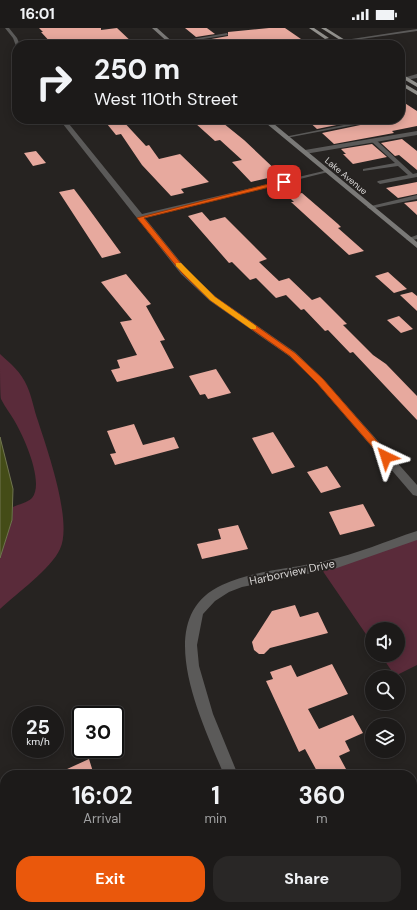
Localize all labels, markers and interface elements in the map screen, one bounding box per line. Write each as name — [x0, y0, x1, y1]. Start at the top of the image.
text: 16:01 — [20, 4, 55, 24]
text: 250 m — [94, 51, 180, 88]
icon: right — [28, 56, 80, 108]
text: West 110th Street — [94, 87, 238, 111]
street label: Lake Avenue — [322, 155, 370, 197]
pin — [267, 165, 301, 199]
icon: arrive — [273, 171, 295, 193]
position arrow — [365, 436, 407, 478]
street label: Harborview Drive — [248, 556, 336, 588]
map controls — [365, 622, 405, 758]
button: sound — [365, 622, 405, 662]
button: search — [365, 670, 405, 710]
speed limit sign: 30 — [72, 706, 124, 758]
text: 25 — [26, 714, 50, 740]
button: layers — [365, 718, 405, 758]
text: km/h — [26, 735, 50, 748]
text: 16:02 — [72, 780, 133, 811]
text: 1 — [211, 780, 220, 811]
text: 360 — [299, 780, 345, 811]
text: Arrival — [83, 810, 121, 827]
text: min — [204, 810, 227, 827]
text: m — [316, 810, 328, 827]
button: Exit — [16, 856, 205, 902]
button: Share — [213, 856, 401, 902]

